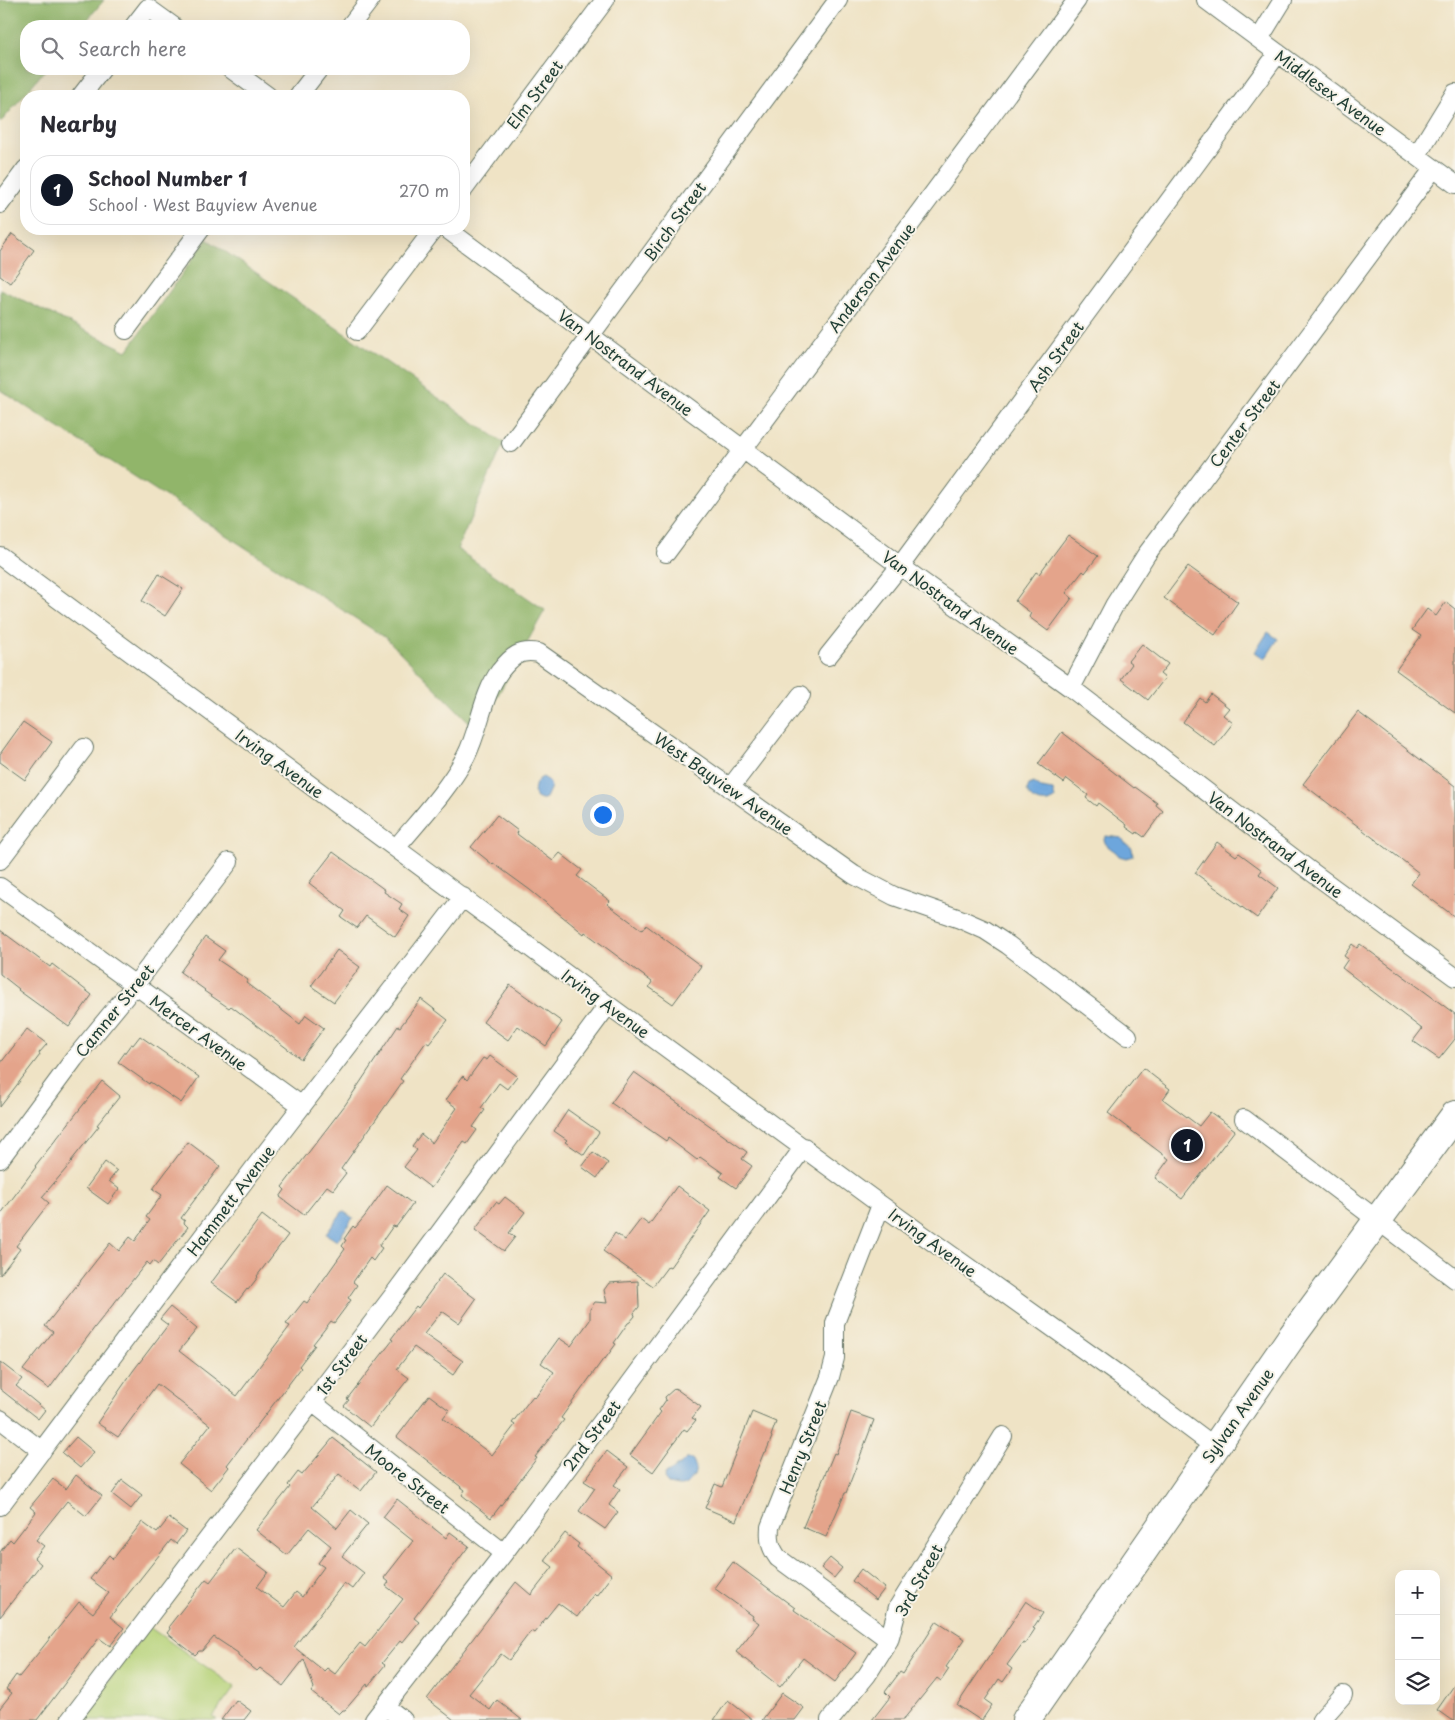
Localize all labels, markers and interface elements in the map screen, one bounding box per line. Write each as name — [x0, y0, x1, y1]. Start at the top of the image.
search box — [20, 20, 470, 75]
icon: search — [38, 34, 66, 62]
text: Search here — [78, 34, 187, 62]
street label: Middlesex Avenue — [1270, 43, 1392, 141]
street label: Elm Street — [500, 54, 568, 134]
text: Nearby — [40, 107, 117, 139]
text: School Number 1 — [88, 164, 247, 192]
street label: Birch Street — [637, 176, 711, 266]
text: 1 — [53, 178, 61, 202]
text: 270 m — [399, 178, 449, 202]
text: School · West Bayview Avenue — [88, 192, 318, 216]
street label: Anderson Avenue — [822, 217, 920, 337]
street label: Van Nostrand Avenue — [553, 303, 699, 421]
street label: Ash Street — [1021, 315, 1089, 396]
street label: Center Street — [1203, 374, 1285, 472]
street label: Van Nostrand Avenue — [878, 544, 1025, 660]
street label: Irving Avenue — [231, 723, 329, 803]
street label: West Bayview Avenue — [650, 726, 799, 840]
street label: Van Nostrand Avenue — [1203, 785, 1349, 903]
your location — [590, 802, 616, 828]
street label: Camner Street — [69, 958, 159, 1062]
street label: Irving Avenue — [557, 963, 655, 1043]
street label: Mercer Avenue — [145, 988, 253, 1076]
pin: 1 — [1171, 1126, 1203, 1164]
street label: Hammett Avenue — [180, 1139, 280, 1260]
street label: Irving Avenue — [884, 1202, 982, 1282]
street label: 1st Street — [310, 1328, 373, 1400]
street label: Sylvan Avenue — [1195, 1362, 1279, 1467]
street label: 2nd Street — [556, 1394, 626, 1475]
street label: Henry Street — [772, 1396, 832, 1497]
street label: Moore Street — [361, 1437, 456, 1519]
street label: 3rd Street — [888, 1539, 948, 1621]
map controls — [1395, 1570, 1440, 1705]
button: + — [1395, 1570, 1440, 1615]
button: − — [1395, 1615, 1440, 1660]
button: layers — [1395, 1660, 1440, 1705]

